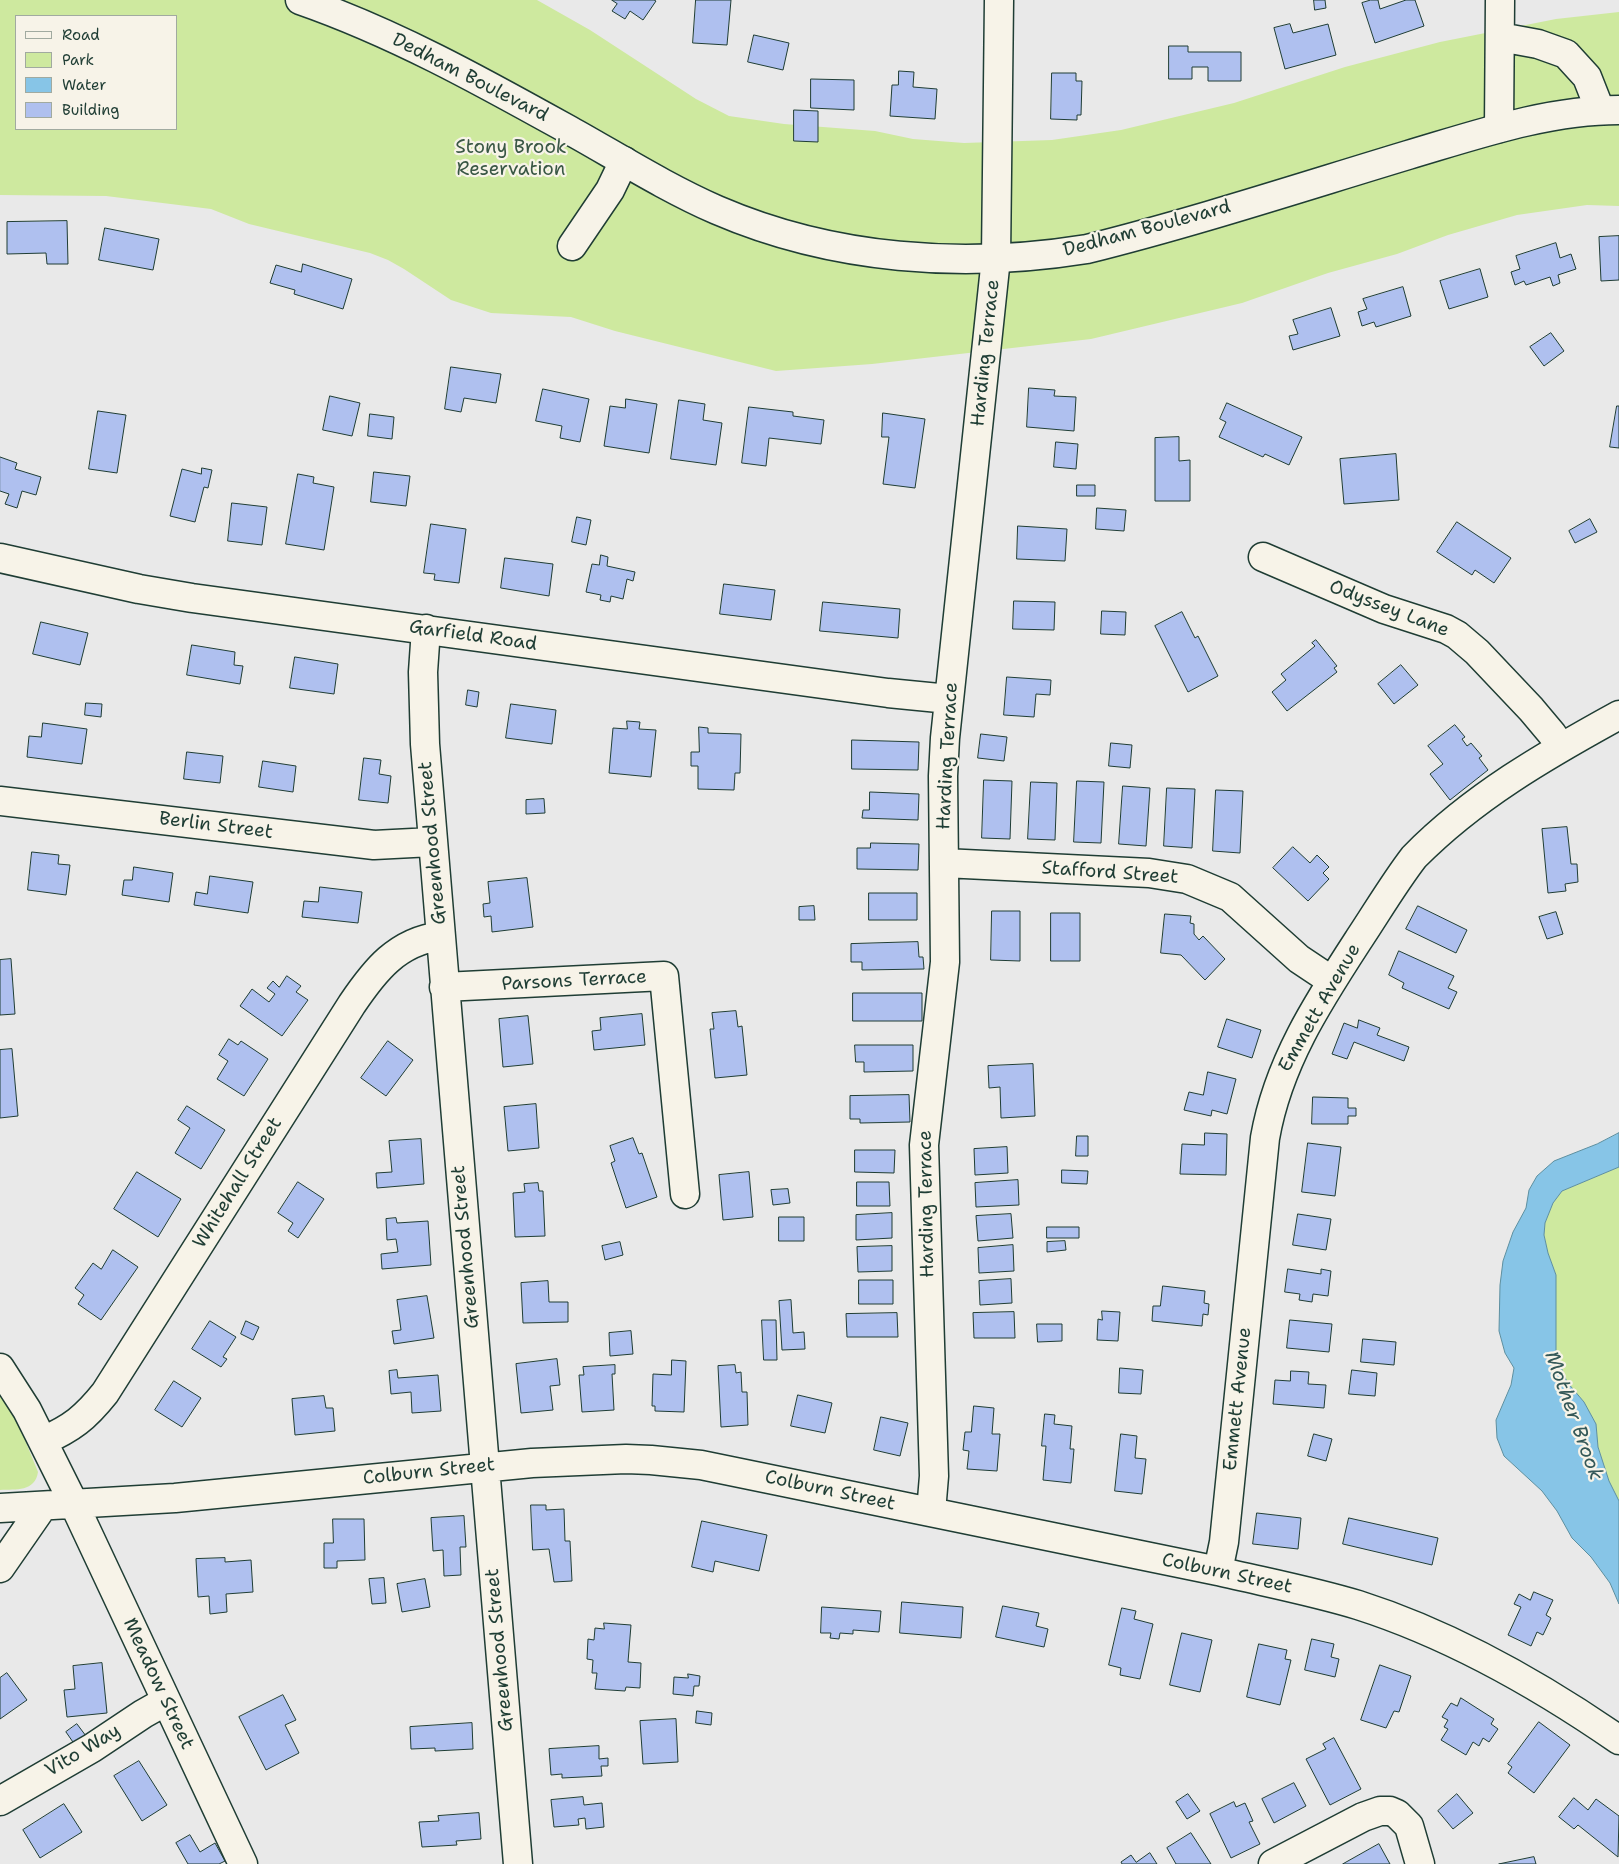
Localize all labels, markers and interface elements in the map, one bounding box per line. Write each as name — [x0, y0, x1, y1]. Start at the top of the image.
legend — [15, 15, 178, 130]
text: Road — [62, 25, 100, 45]
street label: Dedham Boulevard — [388, 29, 552, 127]
text: Park — [62, 50, 94, 70]
text: Water — [62, 75, 106, 95]
text: Building — [62, 100, 119, 120]
park label: Stony Brook Reservation — [455, 137, 567, 181]
street label: Dedham Boulevard — [1061, 196, 1233, 262]
street label: Harding Terrace — [967, 278, 1005, 428]
street label: Odyssey Lane — [1326, 576, 1452, 642]
street label: Garfield Road — [407, 616, 539, 656]
street label: Harding Terrace — [933, 682, 963, 830]
street label: Greenhood Street — [414, 760, 452, 926]
street label: Berlin Street — [158, 808, 274, 844]
street label: Stafford Street — [1041, 857, 1179, 889]
street label: Emmett Avenue — [1274, 940, 1366, 1076]
street label: Parsons Terrace — [501, 966, 647, 996]
street label: Whitehall Street — [189, 1113, 287, 1253]
street label: Harding Terrace — [914, 1130, 940, 1278]
street label: Greenhood Street — [447, 1164, 485, 1330]
street label: Emmett Avenue — [1219, 1326, 1257, 1472]
water label: Mother Brook — [1539, 1348, 1607, 1484]
street label: Colburn Street — [362, 1454, 496, 1490]
street label: Colburn Street — [763, 1466, 897, 1516]
street label: Colburn Street — [1160, 1549, 1294, 1599]
street label: Greenhood Street — [481, 1567, 519, 1733]
street label: Meadow Street — [118, 1615, 198, 1753]
street label: Vito Way — [41, 1720, 125, 1782]

